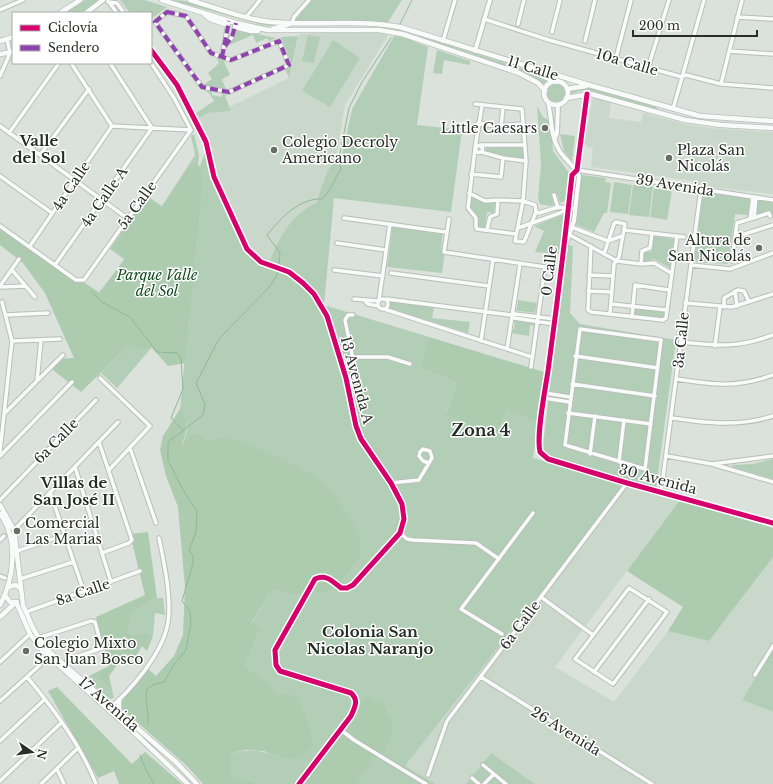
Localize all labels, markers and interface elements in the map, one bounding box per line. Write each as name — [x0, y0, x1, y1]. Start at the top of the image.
legend — [12, 12, 152, 64]
scale bar — [633, 12, 757, 38]
text: 200 m — [639, 18, 680, 33]
text: Ciclovía — [48, 20, 98, 35]
text: Sendero — [48, 40, 99, 55]
street label: 10a Calle — [594, 45, 660, 79]
street label: 11 Calle — [505, 52, 561, 84]
place label: Little Caesars — [441, 119, 537, 137]
marker: Little Caesars — [540, 123, 550, 133]
district label: Valle del Sol — [12, 131, 67, 167]
place label: Colegio Decroly Americano — [281, 133, 398, 167]
place label: Plaza San Nicolás — [677, 141, 745, 175]
marker: Colegio Decroly Americano — [269, 145, 279, 155]
marker: Plaza San Nicolás — [664, 153, 674, 163]
street label: 4a Calle — [48, 158, 94, 214]
street label: 4a Calle A — [76, 163, 132, 231]
street label: 39 Avenida — [635, 170, 716, 200]
street label: 5a Calle — [113, 177, 161, 233]
place label: Altura de San Nicolás — [668, 231, 751, 265]
marker: Altura de San Nicolás — [754, 243, 764, 253]
street label: 0 Calle — [537, 245, 561, 297]
park label: Parque Valle del Sol — [115, 266, 198, 300]
street label: 3a Calle — [669, 311, 693, 369]
street label: 13 Avenida A — [337, 334, 377, 426]
street label: 6a Calle — [30, 414, 82, 468]
district label: Zona 4 — [451, 420, 511, 440]
street label: 30 Avenida — [617, 460, 699, 498]
district label: Villas de San José II — [33, 473, 115, 509]
place label: Comercial Las Marias — [25, 514, 102, 548]
marker: Comercial Las Marias — [12, 526, 22, 536]
street label: 8a Calle — [53, 574, 113, 610]
street label: 6a Calle — [496, 597, 544, 653]
district label: Colonia San Nicolas Naranjo — [307, 622, 433, 658]
place label: Colegio Mixto San Juan Bosco — [34, 634, 143, 668]
marker: Colegio Mixto San Juan Bosco — [21, 646, 31, 656]
street label: 17 Avenida — [75, 673, 143, 735]
street label: 26 Avenida — [528, 702, 604, 760]
north arrow — [12, 732, 52, 772]
text: N — [34, 748, 50, 762]

